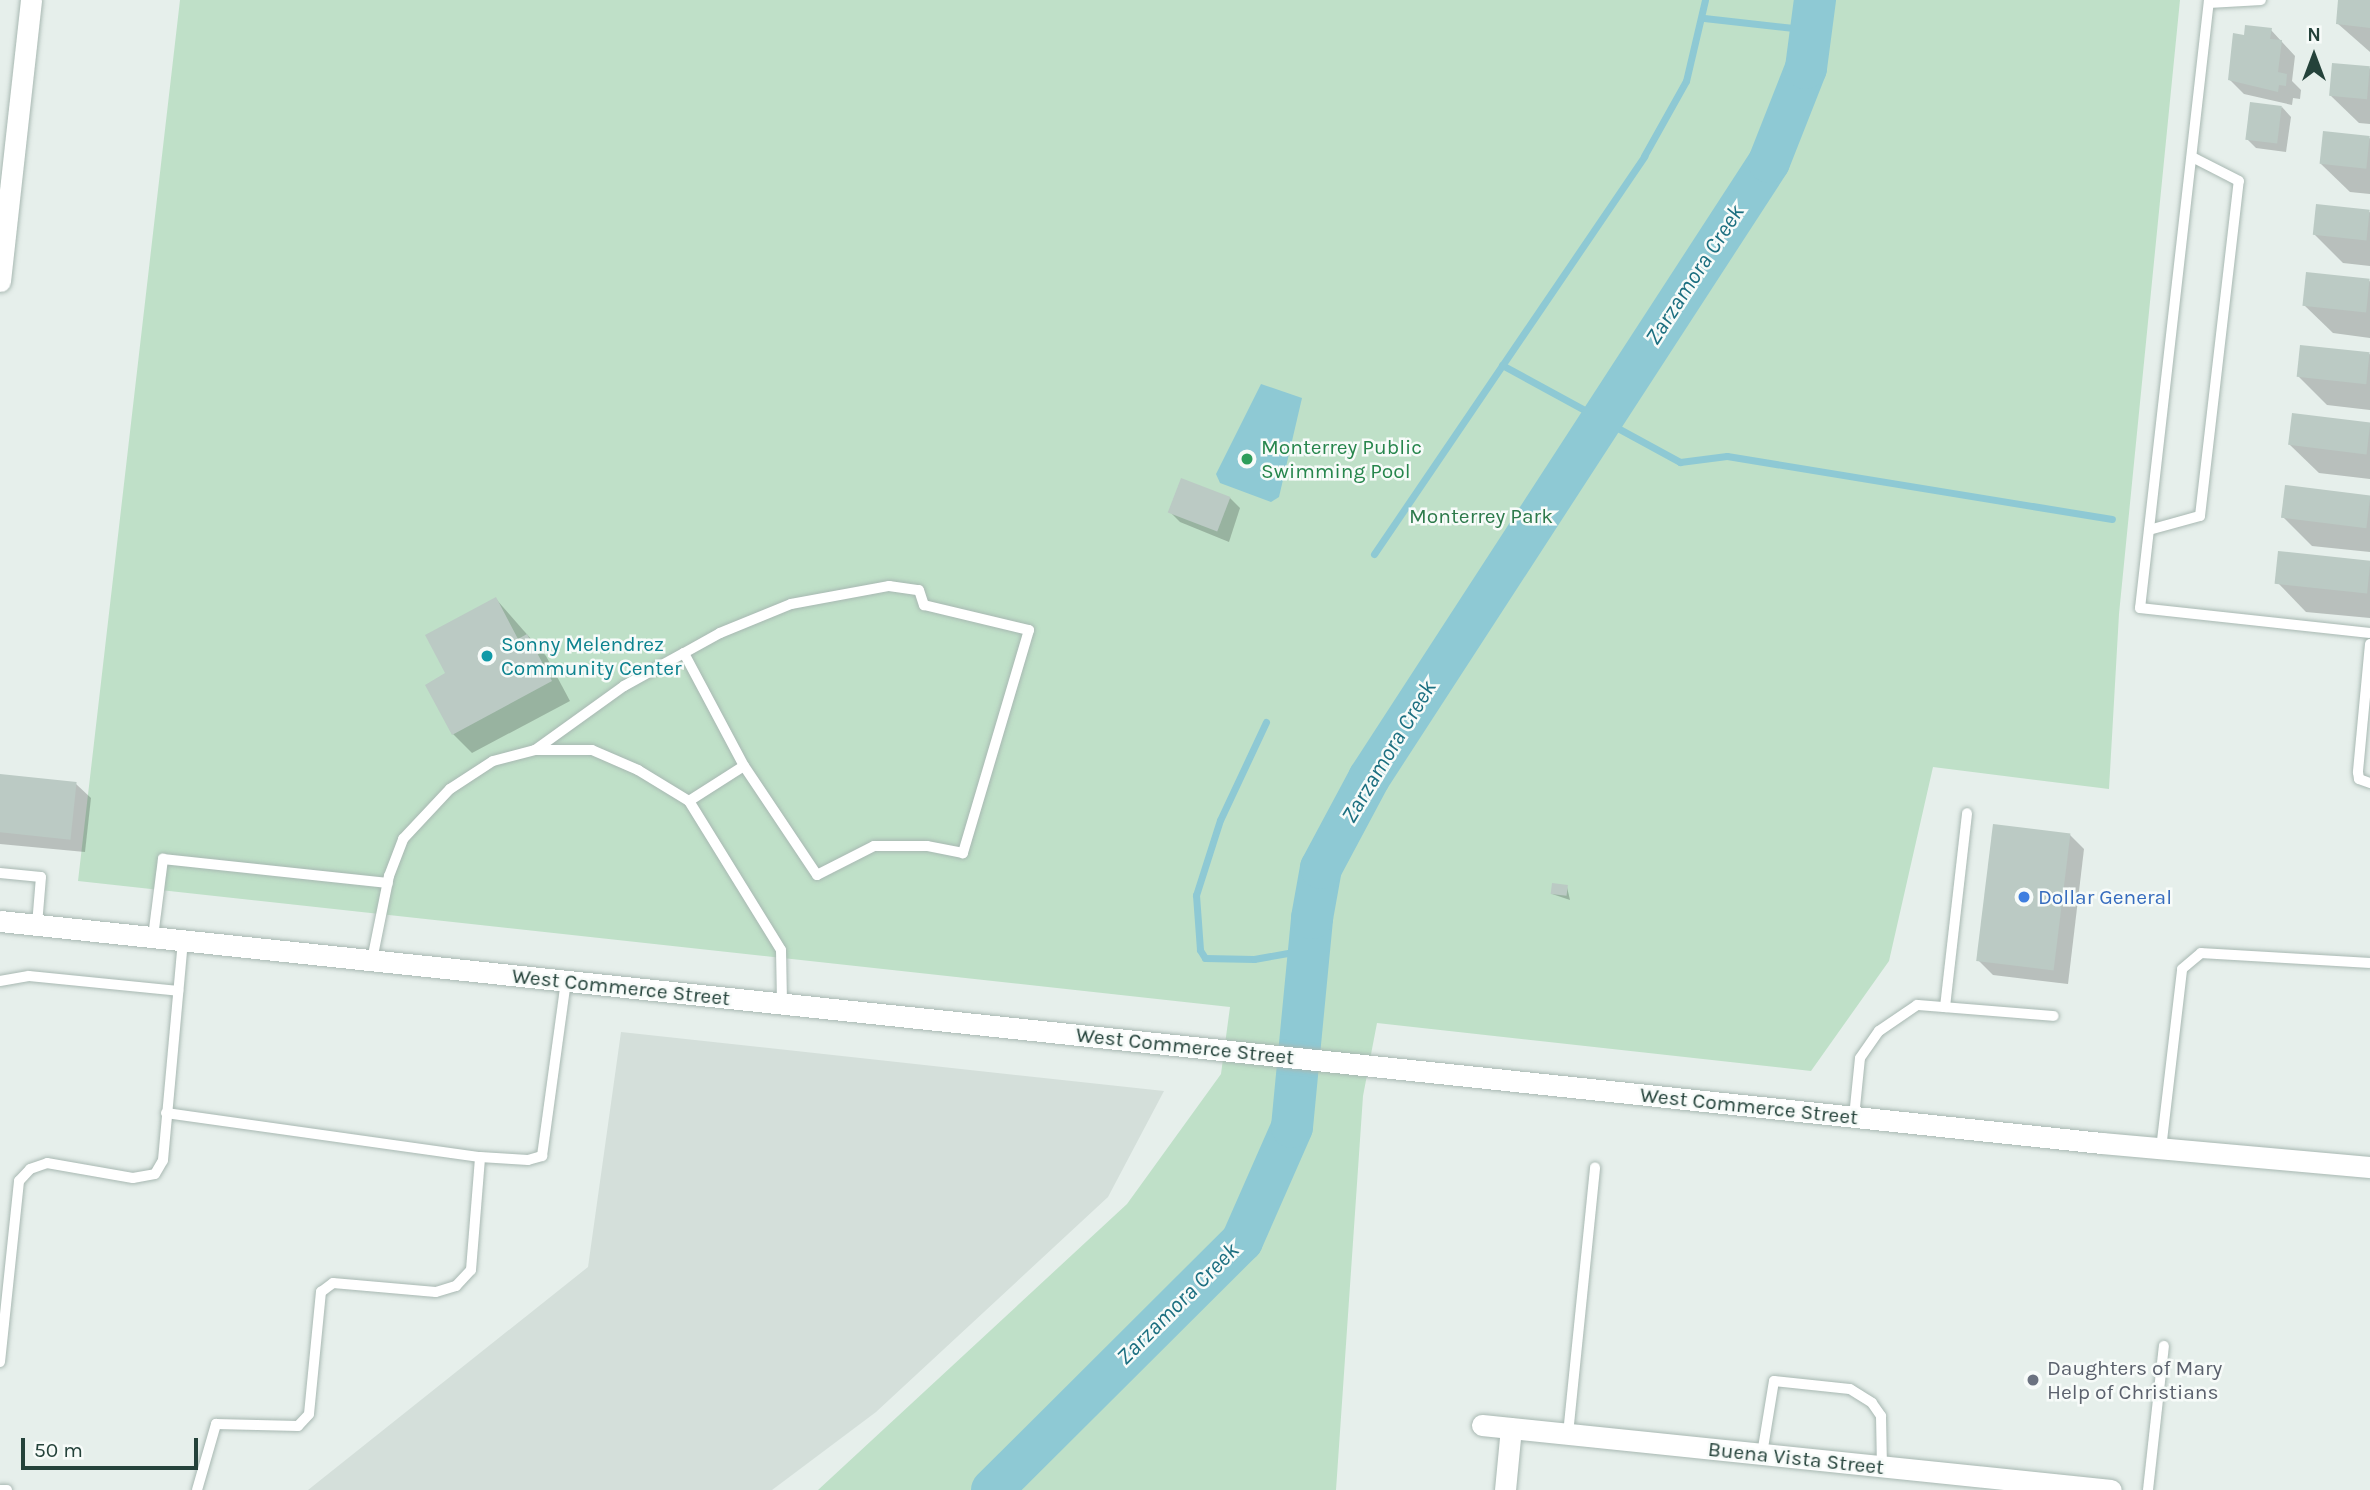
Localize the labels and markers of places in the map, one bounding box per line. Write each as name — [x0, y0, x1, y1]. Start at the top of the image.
place label: Monterrey Public Swimming Pool — [1261, 434, 1422, 484]
marker: Monterrey Public Swimming Pool — [1239, 451, 1255, 467]
place label: Sonny Melendrez Community Center — [501, 631, 682, 681]
marker: Sonny Melendrez Community Center — [479, 648, 495, 664]
place label: Dollar General — [2038, 884, 2172, 910]
marker: Dollar General — [2016, 889, 2032, 905]
place label: Daughters of Mary Help of Christians — [2047, 1355, 2222, 1405]
marker: Daughters of Mary Help of Christians — [2025, 1372, 2041, 1388]

